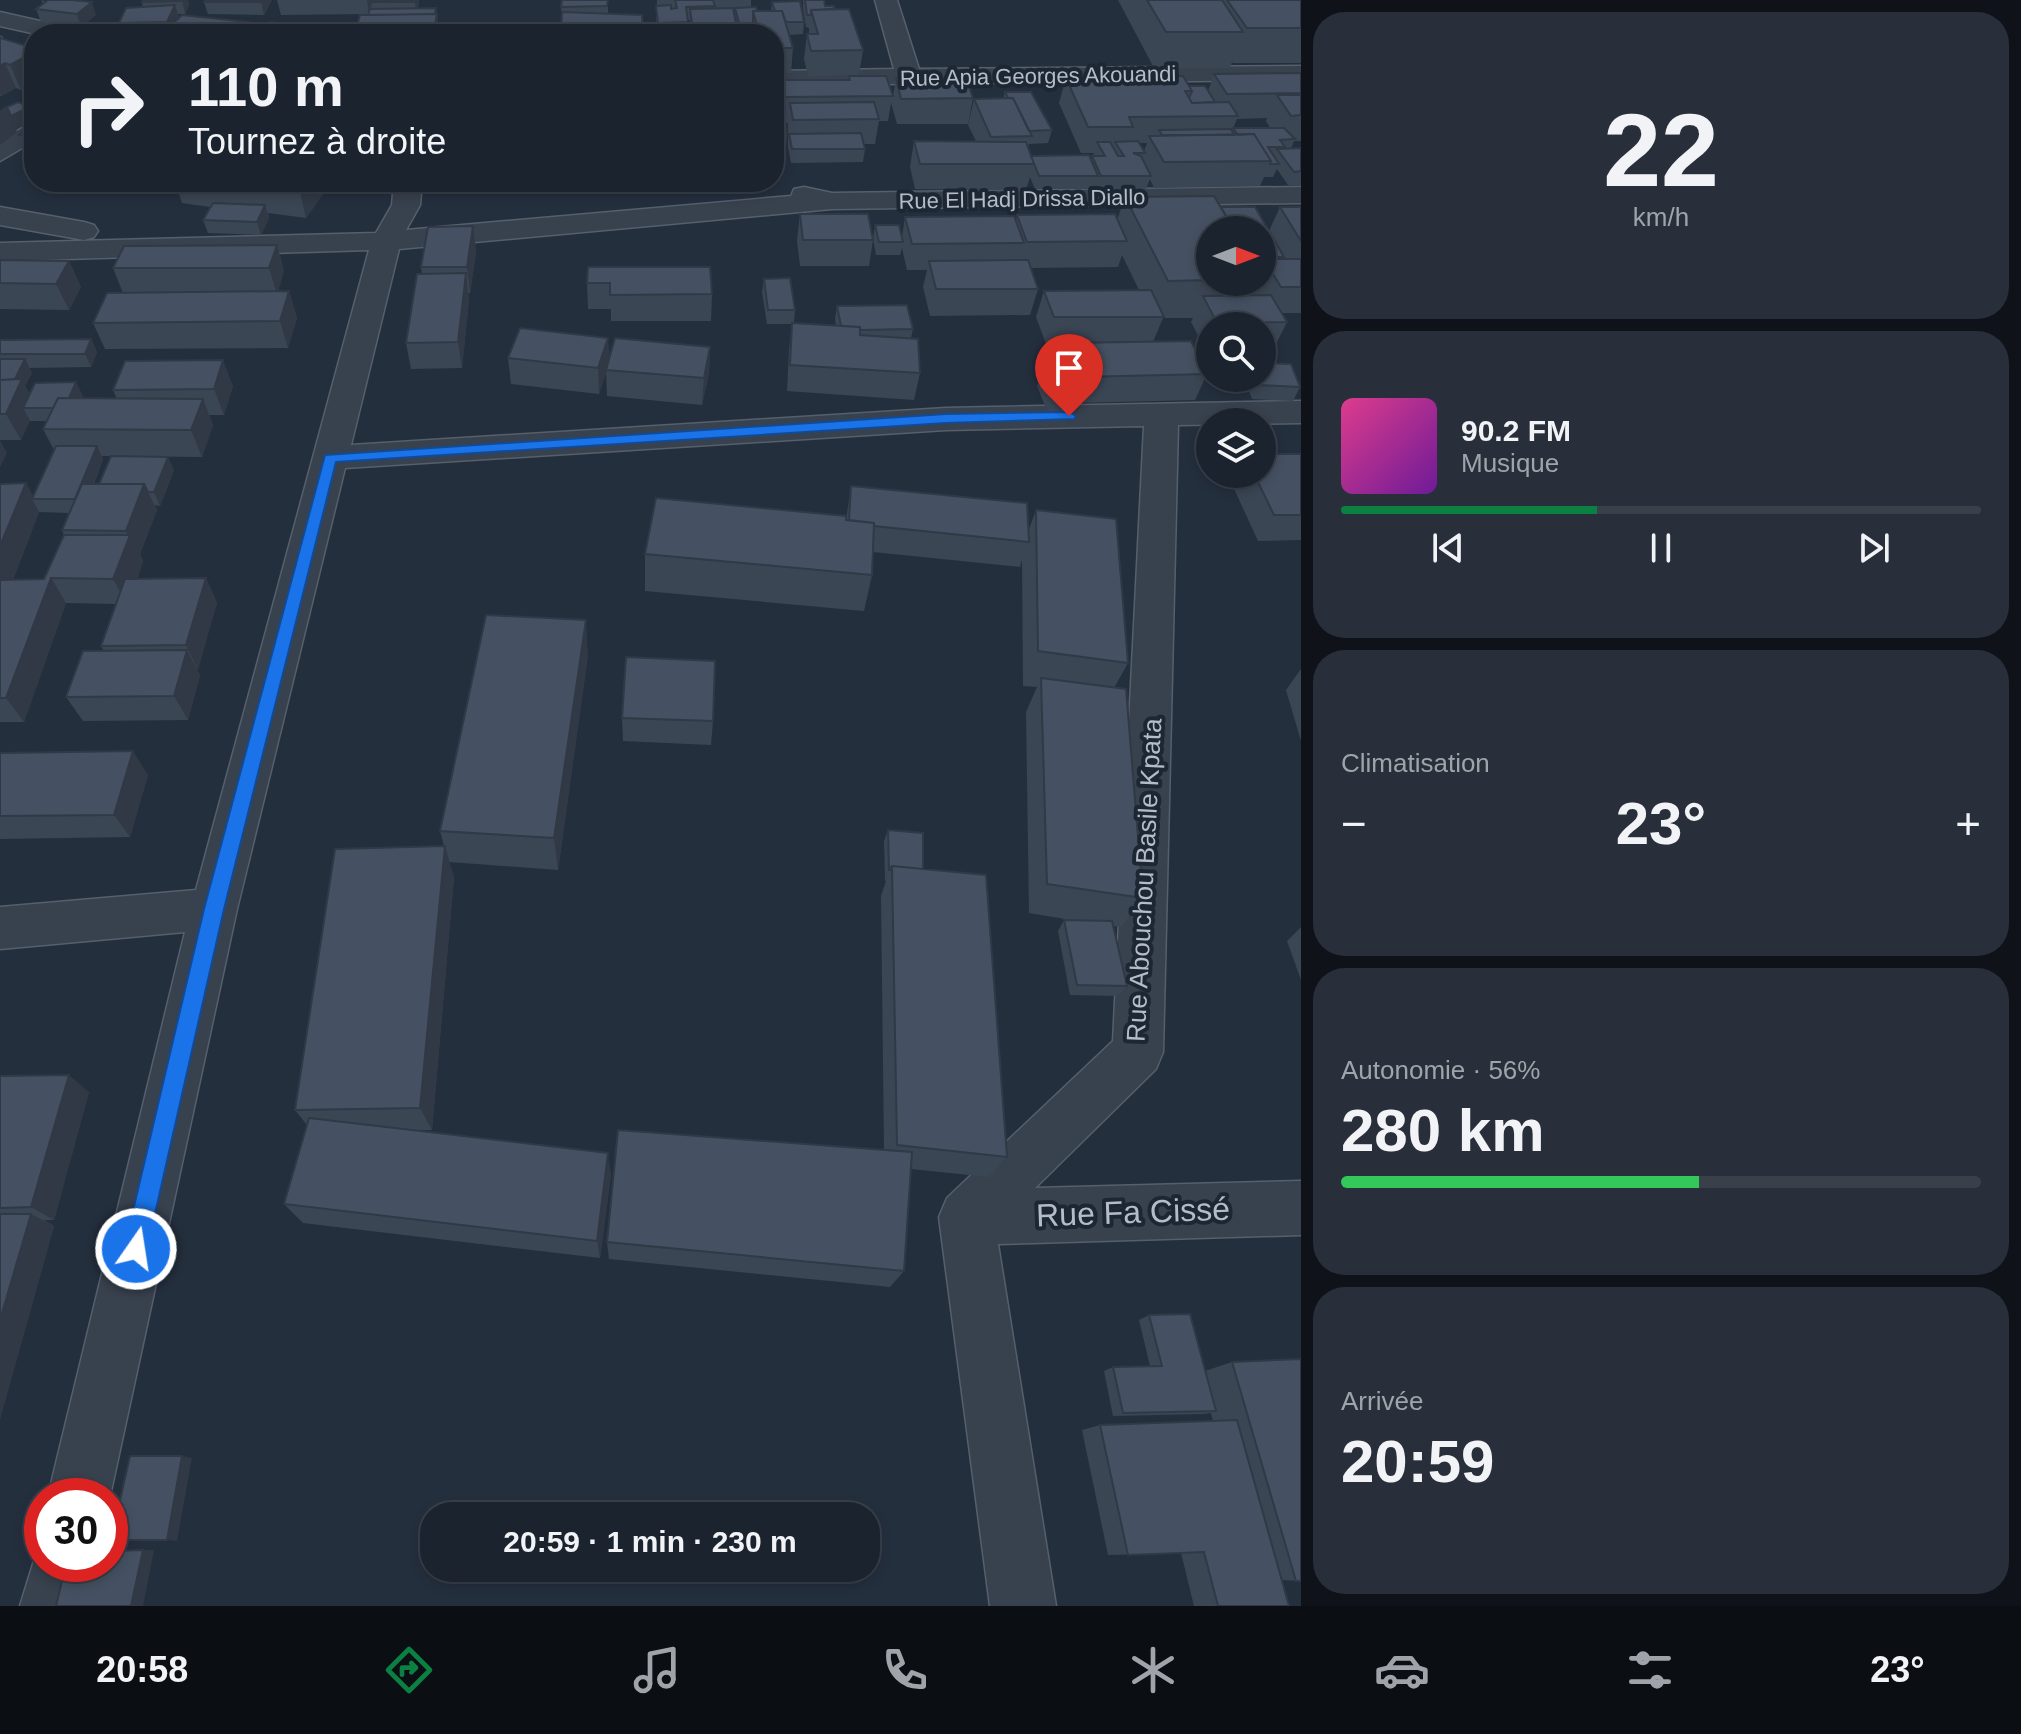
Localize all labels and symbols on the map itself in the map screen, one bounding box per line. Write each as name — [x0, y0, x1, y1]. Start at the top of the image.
street label: Rue Apia Georges Akouandi — [900, 61, 1176, 91]
street label: Rue El Hadj Drissa Diallo — [898, 184, 1146, 214]
north arrow — [1196, 216, 1276, 296]
pin — [1035, 334, 1103, 416]
street label: Rue Abouchou Basile Kpata — [1121, 717, 1167, 1042]
street label: Rue Fa Cissé — [1036, 1191, 1230, 1233]
position arrow — [94, 1207, 178, 1291]
speed limit sign: 30 — [24, 1478, 128, 1582]

